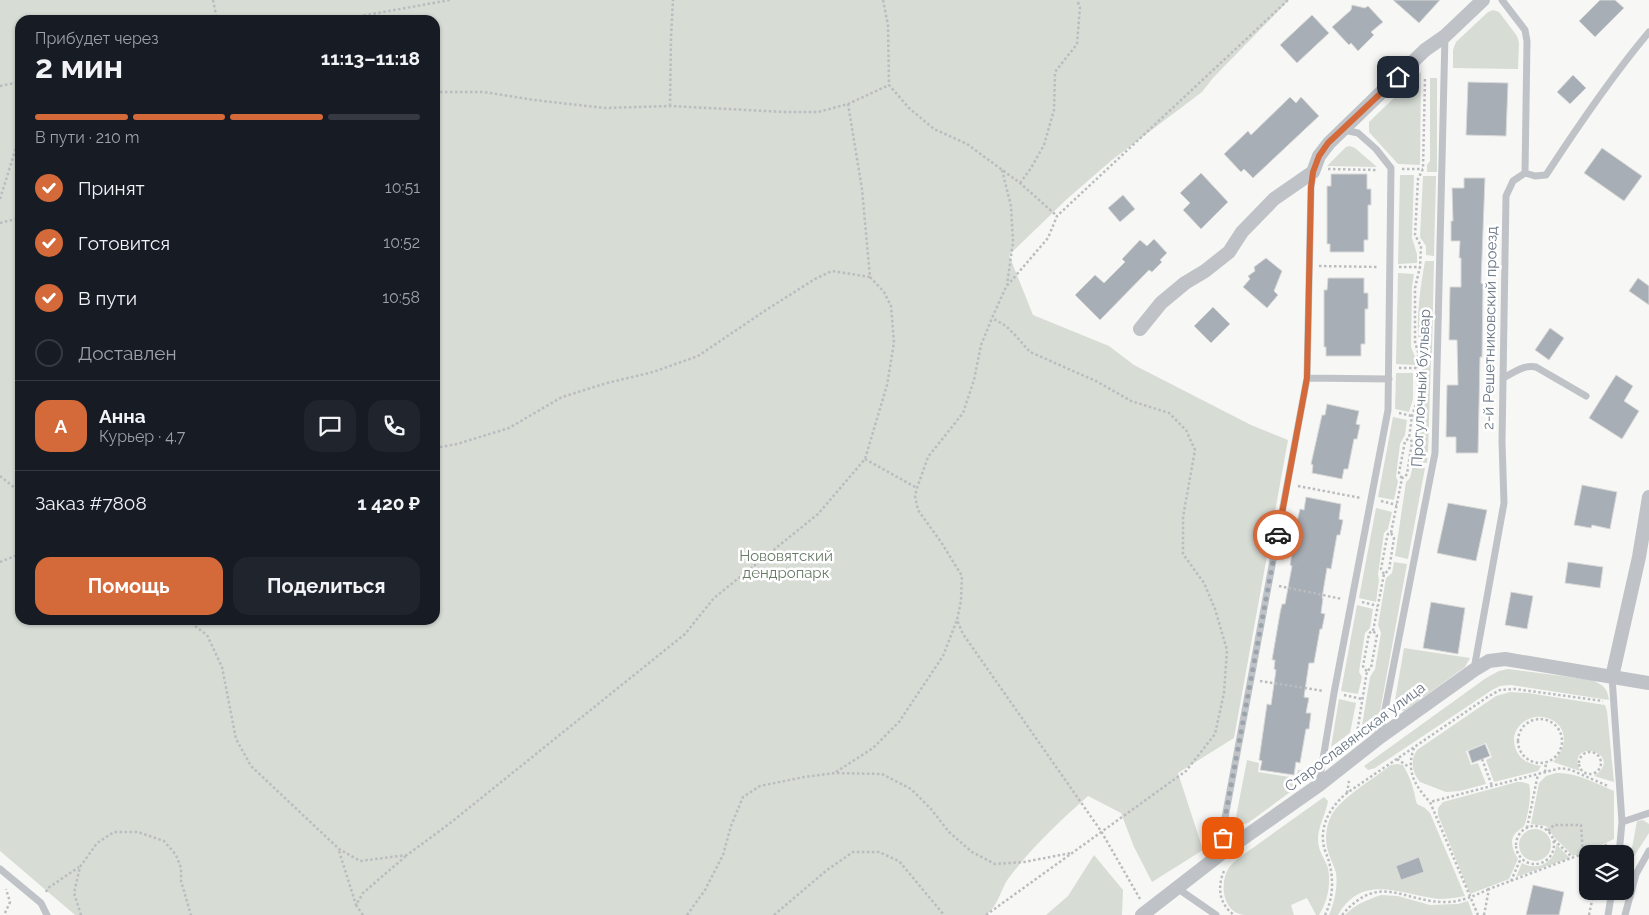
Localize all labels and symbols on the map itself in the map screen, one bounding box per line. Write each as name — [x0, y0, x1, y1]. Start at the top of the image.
pin — [1377, 56, 1419, 98]
street label: 2-й Решетниковский проезд — [1479, 226, 1501, 430]
street label: Прогулочный бульвар — [1408, 309, 1434, 467]
courier — [1253, 510, 1303, 560]
park label: Нововятский дендропарк — [739, 547, 833, 582]
street label: Старославянская улица — [1281, 678, 1429, 796]
pin — [1202, 817, 1244, 859]

